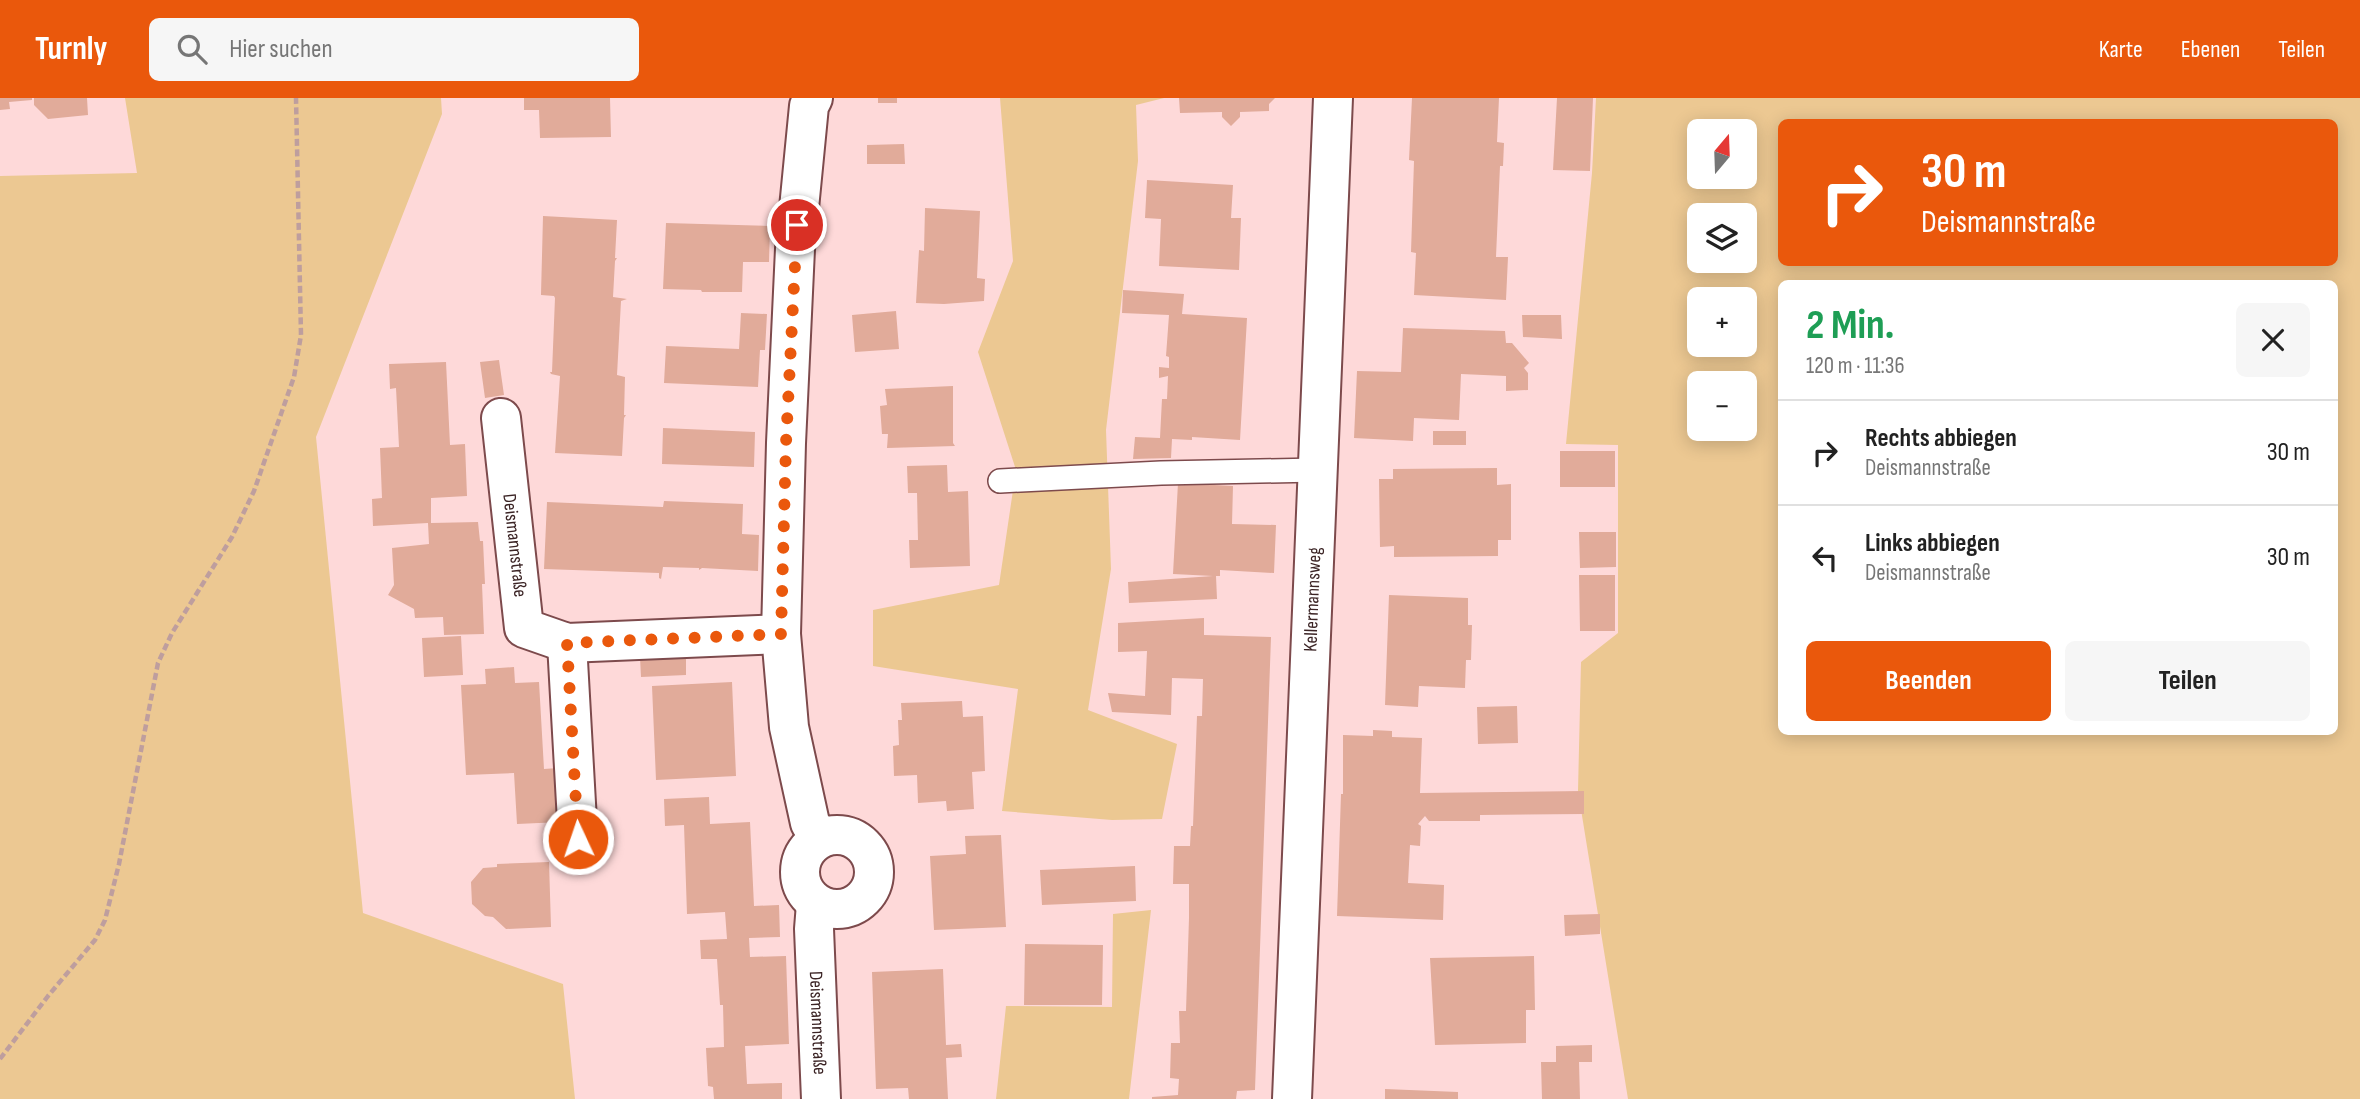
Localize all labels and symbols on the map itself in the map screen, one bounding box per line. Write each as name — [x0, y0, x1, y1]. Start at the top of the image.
north arrow — [1687, 119, 1757, 189]
pin — [767, 195, 827, 255]
street label: Deismannstraße — [498, 492, 532, 598]
street label: Kellermannsweg — [1299, 546, 1326, 652]
position arrow — [541, 802, 615, 876]
street label: Deismannstraße — [804, 970, 831, 1075]

